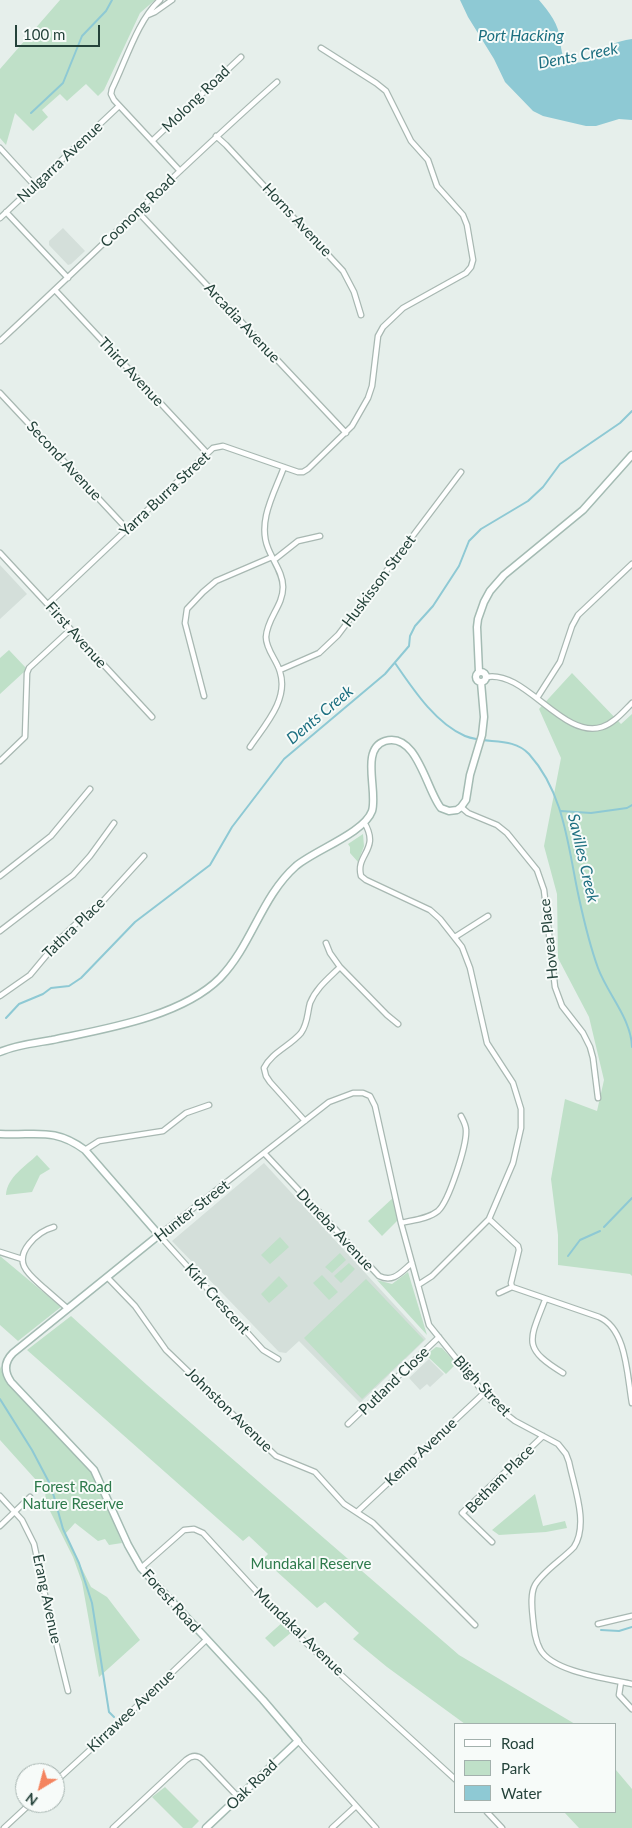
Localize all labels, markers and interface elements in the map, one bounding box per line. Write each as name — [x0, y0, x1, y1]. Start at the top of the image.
scale bar — [18, 15, 102, 47]
text: 100 m — [23, 25, 65, 43]
water label: Port Hacking — [478, 26, 564, 46]
water label: Dents Creek — [536, 39, 620, 73]
street label: Molong Road — [158, 62, 234, 136]
street label: Nulgarra Avenue — [14, 118, 106, 206]
street label: Coonong Road — [97, 171, 179, 251]
street label: Horns Avenue — [259, 180, 335, 260]
street label: Arcadia Avenue — [200, 279, 284, 367]
street label: Third Avenue — [94, 334, 168, 410]
street label: Second Avenue — [23, 418, 105, 504]
street label: Yarra Burra Street — [116, 448, 214, 540]
street label: Huskisson Street — [339, 531, 419, 631]
street label: First Avenue — [42, 598, 110, 672]
water label: Dents Creek — [283, 682, 357, 748]
water label: Savilles Creek — [563, 812, 603, 904]
street label: Tathra Place — [39, 894, 109, 962]
street label: Hovea Place — [536, 898, 562, 980]
street label: Hunter Street — [151, 1176, 233, 1246]
street label: Duneba Avenue — [293, 1185, 377, 1275]
street label: Kirk Crescent — [181, 1260, 253, 1338]
street label: Putland Close — [355, 1343, 433, 1419]
street label: Bligh Street — [449, 1352, 515, 1420]
street label: Johnston Avenue — [182, 1364, 276, 1456]
street label: Kemp Avenue — [381, 1414, 461, 1490]
street label: Betham Place — [462, 1441, 538, 1517]
park label: Forest Road Nature Reserve — [22, 1478, 124, 1513]
street label: Erang Avenue — [29, 1553, 65, 1645]
park label: Mundakal Reserve — [251, 1555, 371, 1573]
street label: Forest Road — [138, 1566, 204, 1636]
street label: Mundakal Avenue — [250, 1584, 348, 1680]
street label: Kirrawee Avenue — [84, 1666, 178, 1756]
legend — [454, 1723, 617, 1813]
text: Road — [501, 1734, 534, 1752]
street label: Oak Road — [223, 1756, 281, 1814]
text: Park — [501, 1759, 530, 1777]
north arrow — [15, 1763, 65, 1813]
text: Water — [501, 1784, 542, 1802]
text: N — [22, 1790, 41, 1810]

